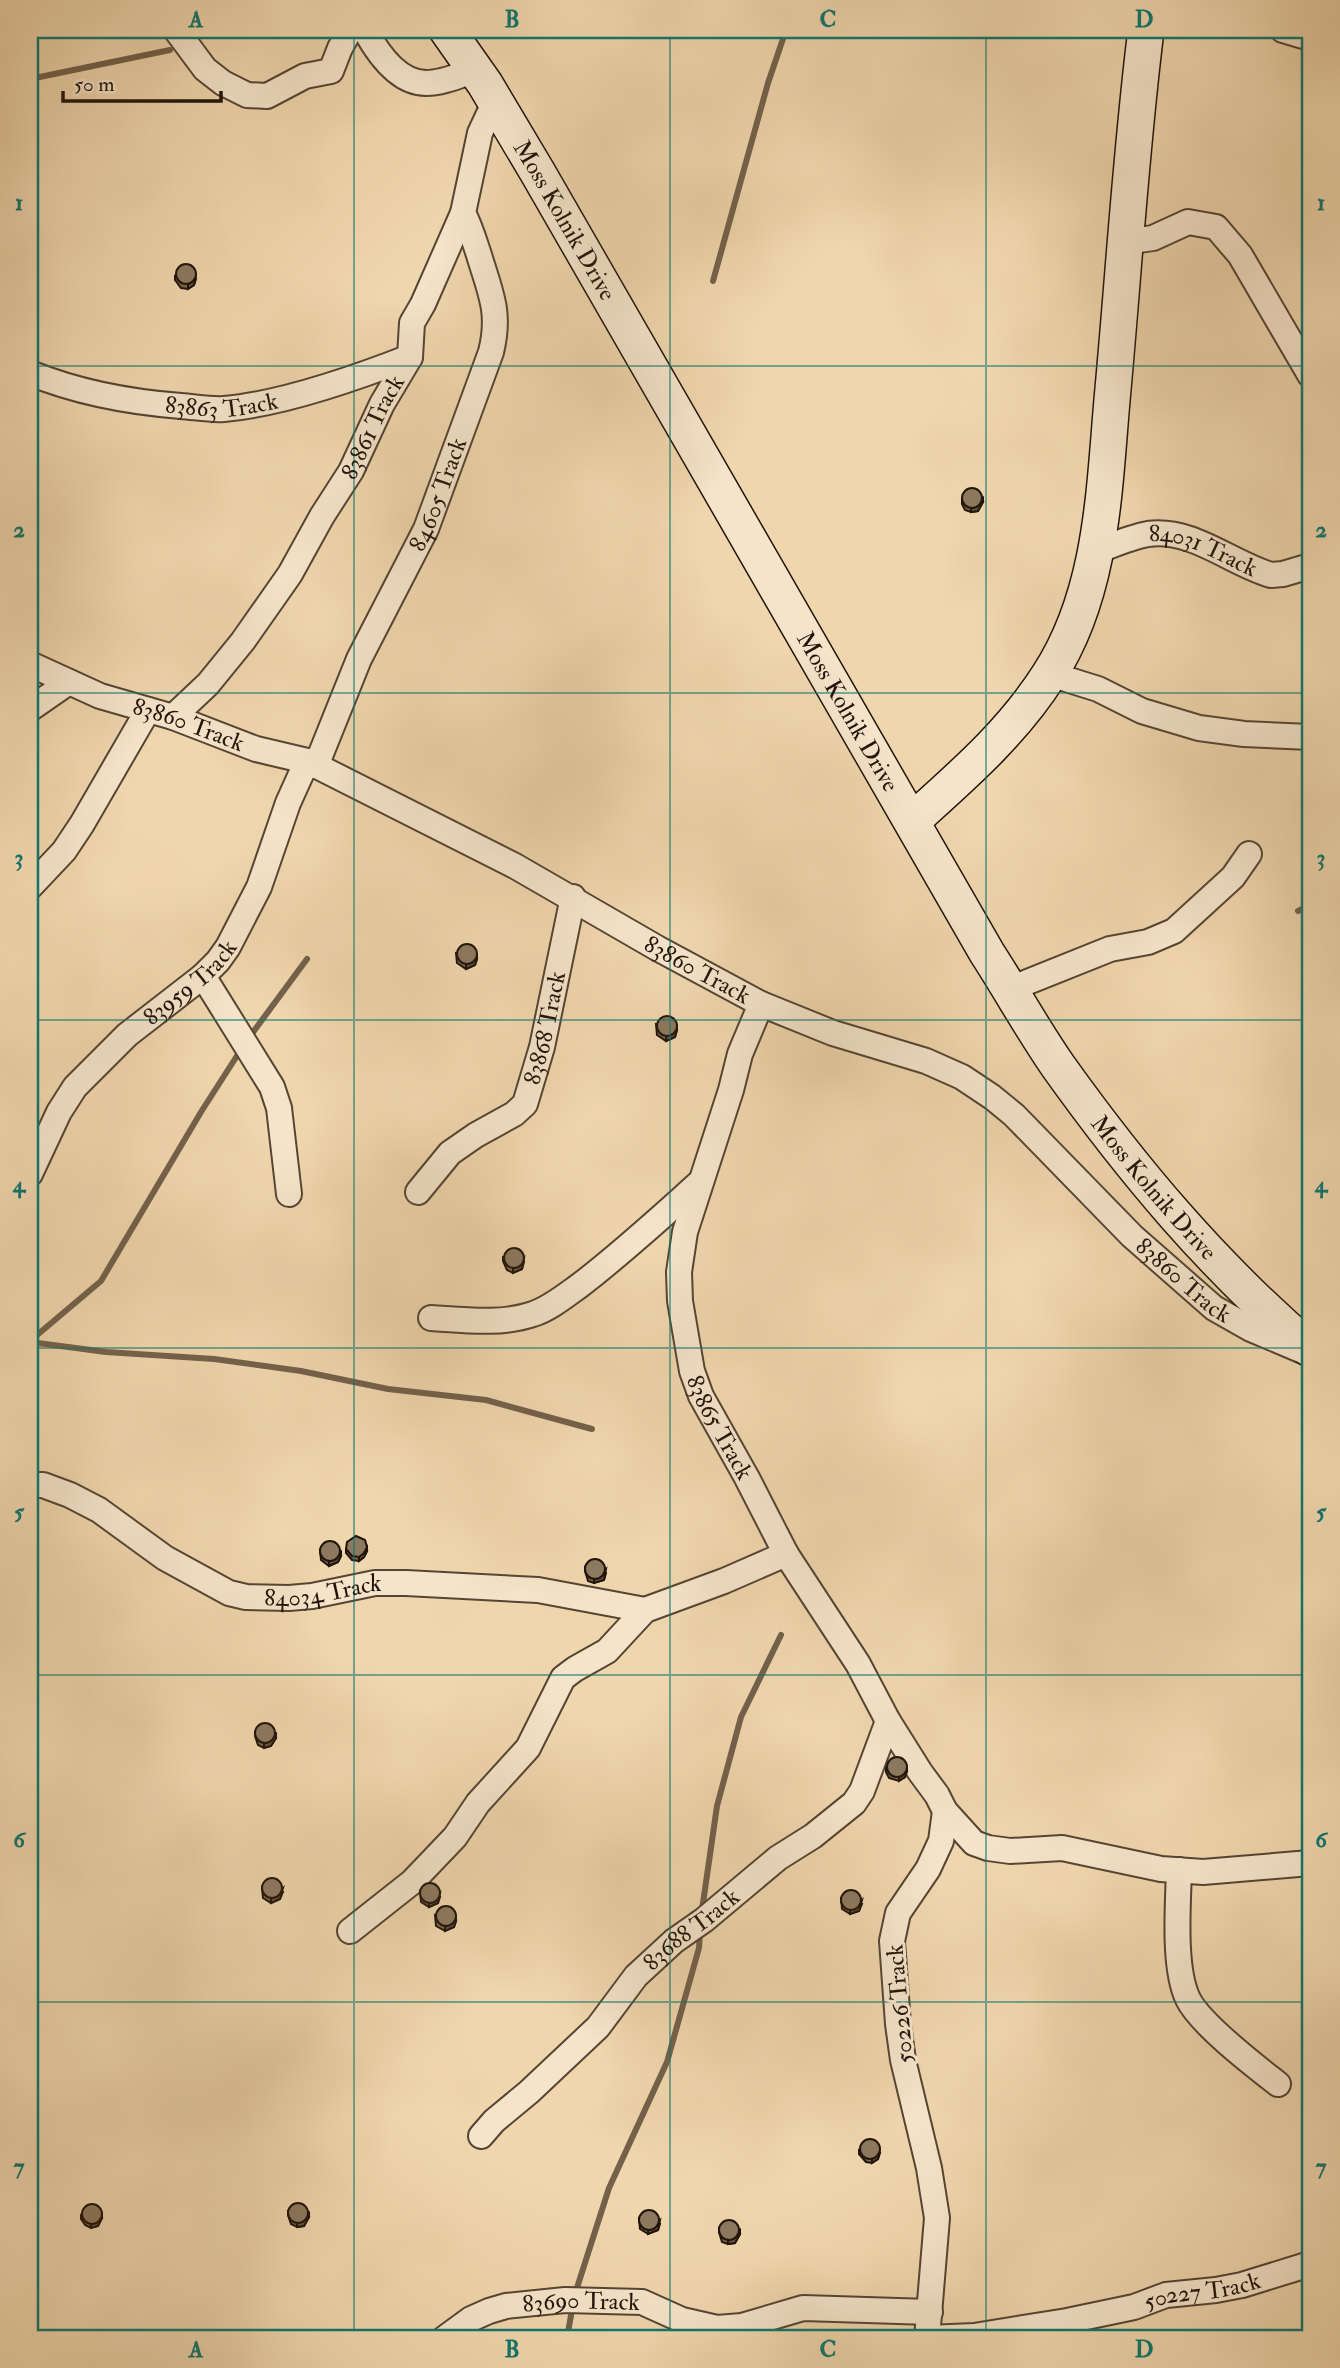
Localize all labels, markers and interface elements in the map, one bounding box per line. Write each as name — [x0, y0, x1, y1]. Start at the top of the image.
text: A — [188, 5, 204, 34]
text: B — [504, 5, 520, 34]
text: C — [820, 5, 836, 34]
text: D — [1135, 5, 1153, 34]
scale bar — [63, 60, 220, 104]
text: 50 m — [74, 71, 115, 98]
street label: Moss Kolnik Drive — [506, 134, 624, 306]
text: 1 — [15, 188, 23, 217]
text: 1 — [1317, 188, 1325, 217]
street label: 83861 Track — [334, 369, 412, 486]
street label: 83863 Track — [164, 385, 281, 425]
street label: 84605 Track — [402, 433, 474, 557]
text: 2 — [13, 515, 25, 544]
text: 2 — [1315, 515, 1327, 544]
street label: 84031 Track — [1148, 518, 1263, 584]
street label: Moss Kolnik Drive — [790, 626, 906, 797]
street label: 83860 Track — [129, 691, 249, 759]
text: 3 — [15, 843, 23, 872]
text: 3 — [1317, 843, 1325, 872]
street label: 83860 Track — [638, 928, 756, 1011]
street label: 83959 Track — [137, 933, 244, 1032]
street label: 83868 Track — [516, 968, 573, 1088]
street label: Moss Kolnik Drive — [1084, 1109, 1224, 1267]
text: 4 — [12, 1170, 27, 1199]
text: 4 — [1314, 1170, 1329, 1199]
street label: 83860 Track — [1129, 1231, 1237, 1330]
street label: 83865 Track — [679, 1371, 761, 1486]
text: 5 — [14, 1497, 25, 1526]
text: 5 — [1316, 1497, 1327, 1526]
street label: 84034 Track — [264, 1568, 382, 1614]
text: 6 — [13, 1825, 27, 1854]
text: 6 — [1315, 1825, 1329, 1854]
street label: 83688 Track — [636, 1881, 746, 1978]
street label: 50226 Track — [879, 1943, 921, 2065]
text: 7 — [14, 2152, 25, 2181]
text: 7 — [1316, 2152, 1327, 2181]
street label: 50227 Track — [1139, 2265, 1265, 2318]
street label: 83690 Track — [521, 2284, 641, 2320]
text: A — [188, 2335, 204, 2364]
text: B — [504, 2335, 520, 2364]
text: C — [820, 2335, 836, 2364]
text: D — [1135, 2335, 1153, 2364]

